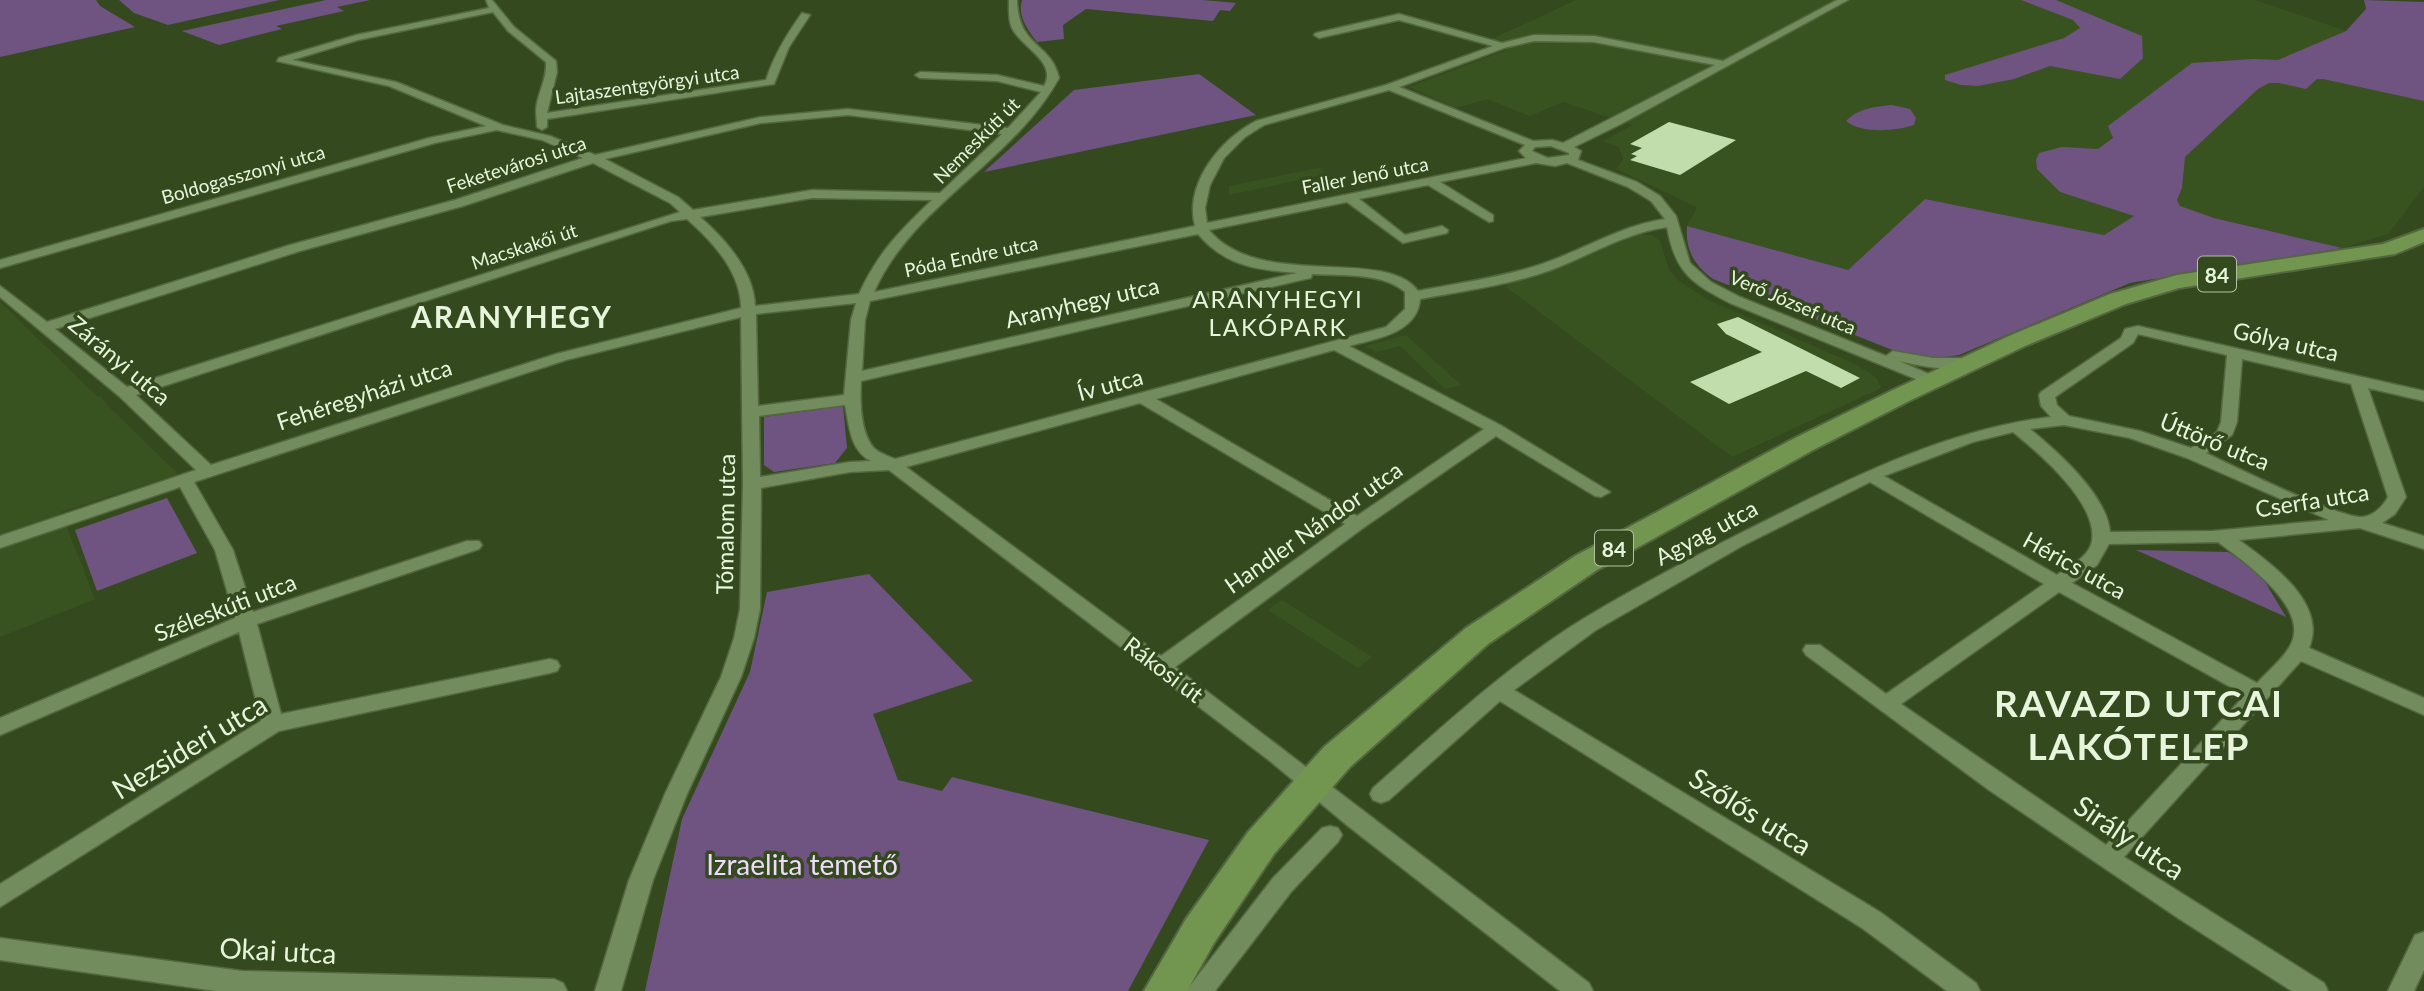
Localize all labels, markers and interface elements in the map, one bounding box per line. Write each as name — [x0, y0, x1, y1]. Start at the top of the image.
street label: Lajtaszentgyörgyi utca — [553, 60, 741, 108]
street label: Nemeskúti út — [928, 92, 1024, 188]
street label: Feketevárosi utca — [443, 131, 589, 197]
street label: Boldogasszonyi utca — [159, 140, 327, 208]
street label: Faller Jenő utca — [1300, 151, 1430, 199]
street label: Macskakői út — [468, 218, 580, 274]
street label: Póda Endre utca — [902, 231, 1040, 281]
road number: 84 — [2198, 256, 2236, 292]
street label: Verő József utca — [1726, 265, 1860, 339]
street label: Aranyhegy utca — [1002, 271, 1162, 333]
district label: ARANYHEGYI LAKÓPARK — [1192, 284, 1364, 341]
district label: ARANYHEGY — [410, 298, 613, 334]
street label: Zárányi utca — [63, 309, 177, 411]
street label: Gólya utca — [2230, 315, 2342, 367]
street label: Fehéregyházi utca — [273, 352, 455, 436]
street label: Ív utca — [1074, 362, 1146, 406]
street label: Úttörő utca — [2156, 406, 2274, 476]
street label: Tómalom utca — [710, 453, 740, 595]
street label: Handler Nándor utca — [1219, 455, 1407, 599]
street label: Cserfa utca — [2253, 477, 2371, 523]
street label: Agyag utca — [1650, 493, 1762, 571]
street label: Hérics utca — [2019, 525, 2131, 605]
road number: 84 — [1595, 530, 1633, 566]
street label: Széleskúti utca — [150, 567, 300, 647]
street label: Rákosi út — [1119, 630, 1210, 708]
district label: RAVAZD UTCAI LAKÓTELEP — [1994, 680, 2284, 768]
street label: Nezsideri utca — [105, 686, 273, 806]
street label: Szőlős utca — [1684, 760, 1818, 862]
street label: Sirály utca — [2068, 788, 2192, 886]
park label: Izraelita temető — [706, 847, 898, 881]
street label: Okai utca — [219, 930, 337, 970]

